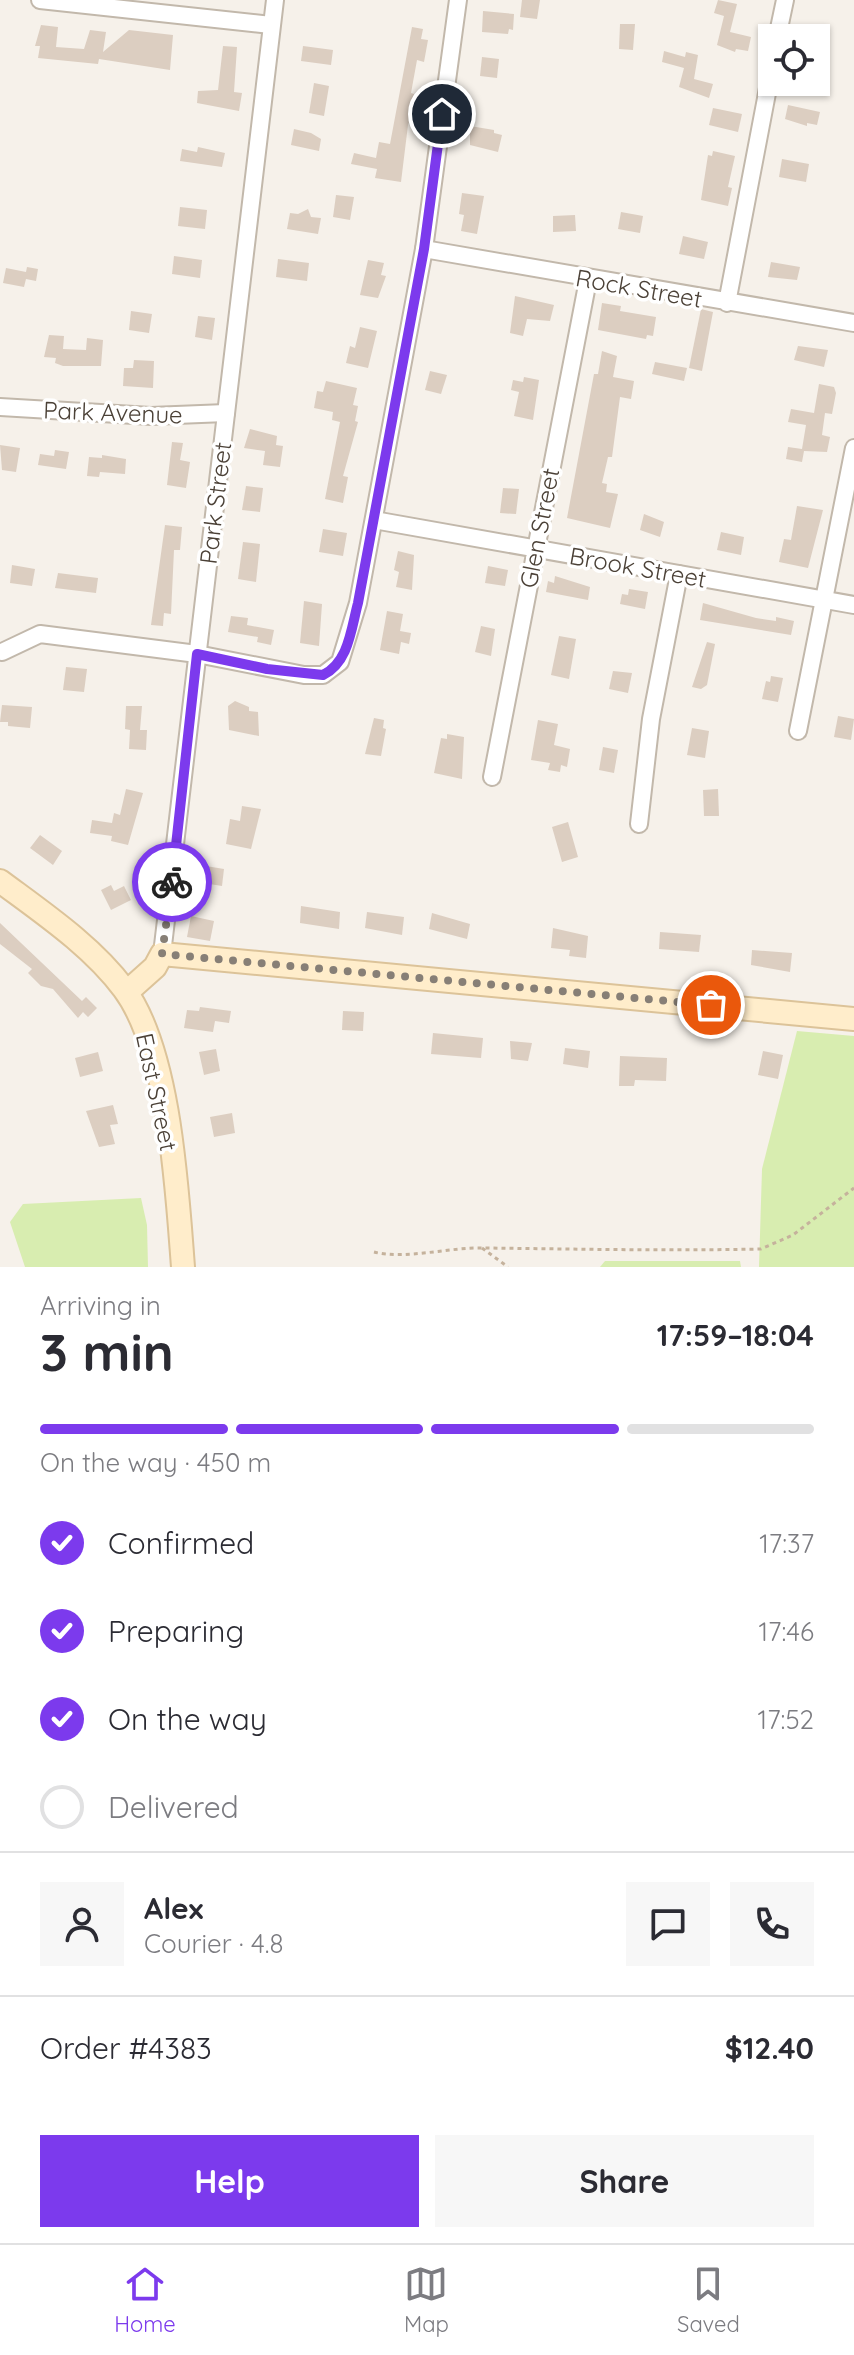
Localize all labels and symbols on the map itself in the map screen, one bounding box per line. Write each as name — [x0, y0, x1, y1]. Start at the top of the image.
pin — [408, 80, 476, 148]
street label: Rock Street — [573, 262, 705, 314]
street label: Park Avenue — [43, 395, 183, 429]
street label: Park Street — [193, 440, 237, 566]
street label: Glen Street — [513, 465, 565, 591]
street label: Brook Street — [567, 540, 709, 594]
courier — [132, 842, 212, 922]
pin — [677, 971, 745, 1039]
street label: East Street — [130, 1030, 184, 1154]

